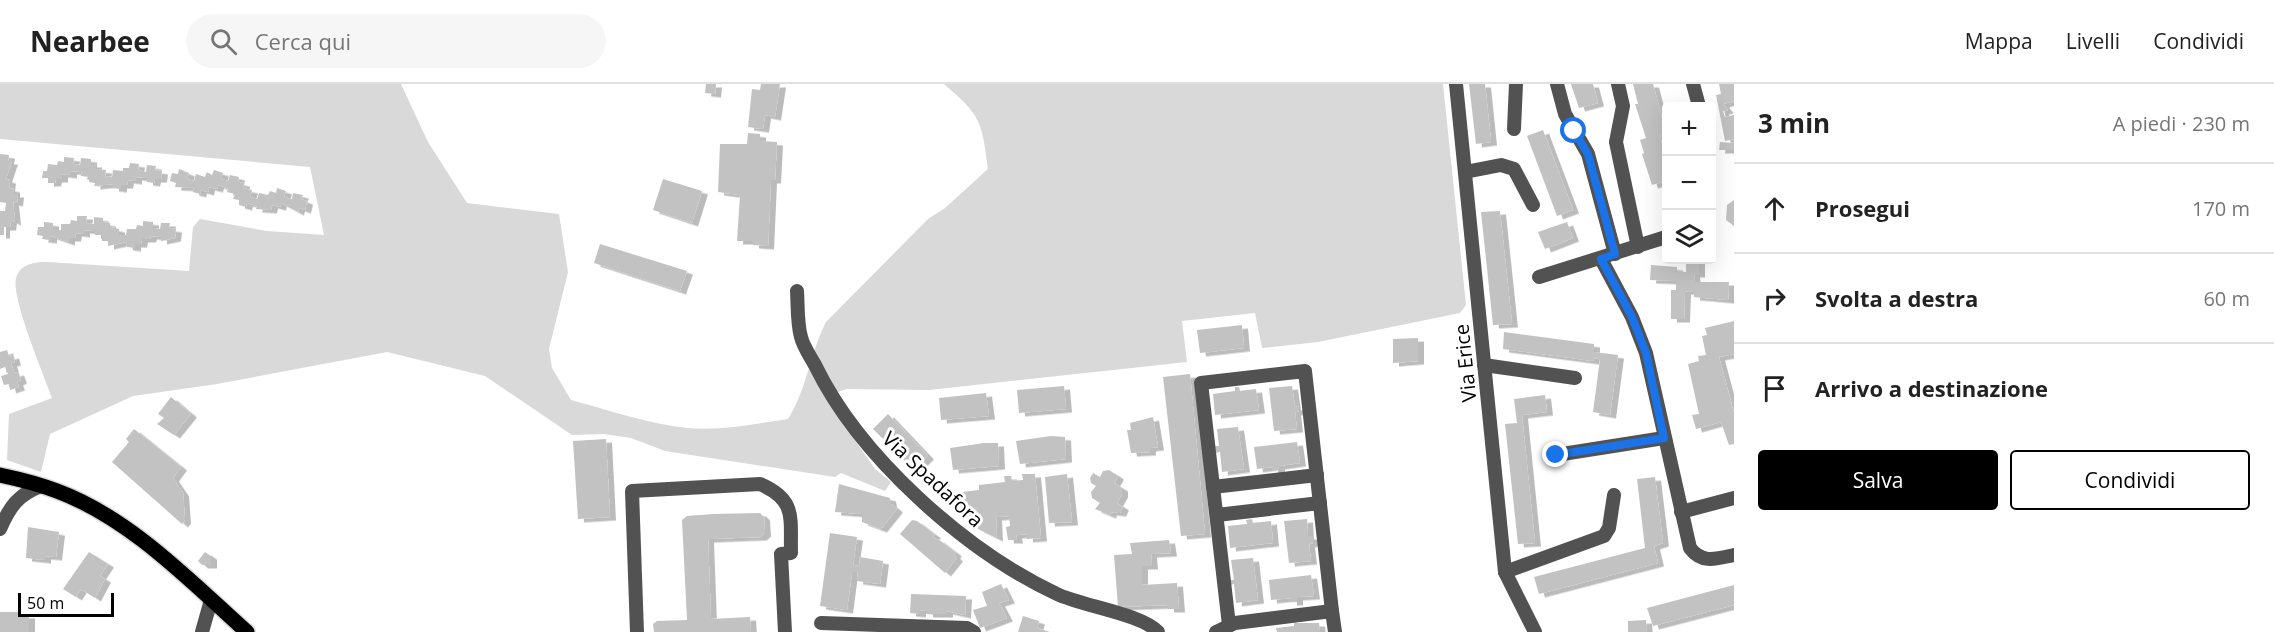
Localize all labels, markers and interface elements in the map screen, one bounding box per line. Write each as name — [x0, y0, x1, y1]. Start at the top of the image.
search box — [186, 14, 606, 68]
text: Nearbee — [30, 22, 150, 60]
icon: search — [207, 25, 240, 58]
text: Cerca qui — [255, 26, 351, 56]
text: Mappa — [1965, 27, 2033, 55]
text: Livelli — [2066, 27, 2120, 55]
text: Condividi — [2153, 27, 2244, 55]
map controls — [1662, 102, 1716, 264]
button: + — [1662, 102, 1716, 156]
text: 3 min — [1758, 105, 1830, 141]
text: A piedi · 230 m — [2113, 110, 2250, 137]
route start — [1560, 117, 1586, 143]
button: − — [1662, 156, 1716, 210]
icon: ahead — [1758, 192, 1791, 225]
text: Prosegui — [1815, 193, 1910, 223]
text: 170 m — [2192, 195, 2250, 222]
button: layers — [1662, 210, 1716, 264]
icon: right — [1758, 282, 1791, 315]
text: Svolta a destra — [1815, 283, 1978, 313]
text: 60 m — [2203, 285, 2250, 312]
street label: Via Erice — [1447, 323, 1483, 403]
icon: arrive — [1758, 372, 1791, 405]
text: Arrivo a destinazione — [1815, 373, 2048, 403]
street label: Via Spadafora — [877, 425, 989, 533]
route end — [1542, 441, 1568, 467]
button: Salva — [1758, 450, 1998, 510]
button: Condividi — [2010, 450, 2250, 510]
scale bar — [18, 590, 114, 618]
text: 50 m — [27, 592, 64, 614]

